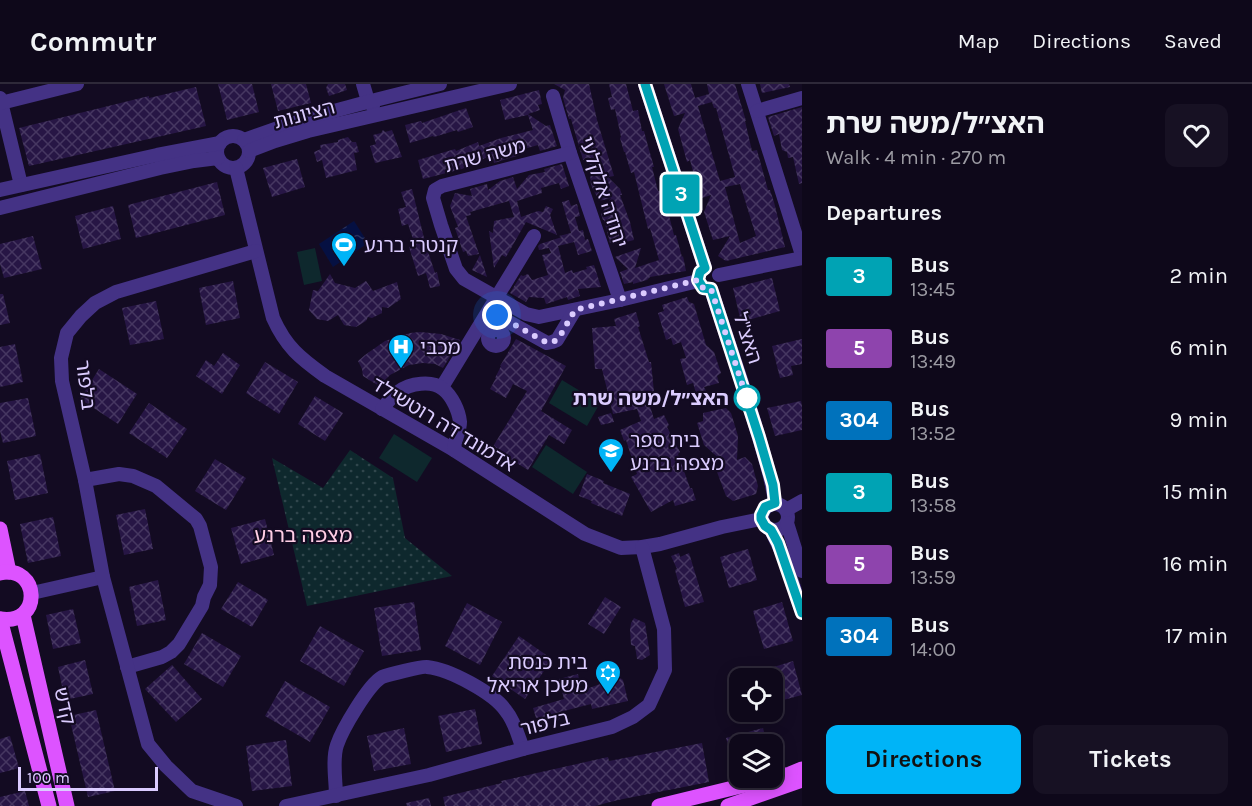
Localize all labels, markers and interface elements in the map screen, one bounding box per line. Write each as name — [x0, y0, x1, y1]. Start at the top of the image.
text: Commutr — [30, 25, 156, 58]
text: Map — [958, 29, 999, 53]
text: Directions — [1032, 29, 1131, 53]
text: Saved — [1164, 29, 1222, 53]
street label: הציונות — [271, 95, 337, 134]
button: heart — [1165, 104, 1228, 167]
text: האצ״ל/משה שרת — [826, 107, 1045, 140]
street label: משה שרת — [442, 134, 528, 177]
street label: יהודה אלקלעי — [575, 134, 632, 251]
text: Walk · 4 min · 270 m — [826, 146, 1006, 169]
line badge: 3 — [662, 174, 700, 214]
text: 3 — [674, 182, 688, 206]
text: Departures — [826, 200, 942, 226]
sports icon: קנטרי ברנע — [329, 230, 359, 268]
place label: קנטרי ברנע — [364, 234, 458, 257]
text: Bus — [910, 252, 950, 278]
text: 2 min — [1170, 263, 1228, 289]
text: 3 — [852, 264, 866, 288]
text: 13:45 — [910, 278, 956, 301]
your location — [482, 300, 512, 330]
street label: האצ"ל — [728, 309, 767, 367]
text: Bus — [910, 324, 950, 350]
hospital icon: מכבי — [386, 332, 416, 370]
text: 6 min — [1170, 335, 1228, 361]
place label: מכבי — [420, 336, 460, 359]
text: 5 — [853, 336, 865, 360]
text: 13:49 — [910, 350, 956, 373]
street label: בלפור — [71, 359, 100, 411]
street label: אדמונד דה רוטשילד — [368, 372, 520, 477]
marker: האצ״ל/משה שרת — [734, 385, 760, 411]
place label: האצ״ל/משה שרת — [573, 387, 729, 410]
text: Bus — [910, 396, 950, 422]
text: 9 min — [1170, 407, 1228, 433]
text: 304 — [840, 408, 878, 432]
text: 13:52 — [910, 422, 956, 445]
place label: בית ספר מצפה ברנע — [630, 429, 724, 475]
school or university icon: בית ספר מצפה ברנע — [596, 436, 626, 474]
text: Bus — [910, 468, 950, 494]
text: 15 min — [1163, 479, 1228, 505]
text: 3 — [852, 480, 866, 504]
text: 13:58 — [910, 494, 957, 517]
district label: מצפה ברנע — [254, 523, 352, 547]
text: Bus — [910, 540, 950, 566]
text: 16 min — [1162, 551, 1228, 577]
text: 5 — [853, 552, 865, 576]
text: 13:59 — [910, 566, 956, 589]
text: Bus — [910, 612, 950, 638]
text: 17 min — [1165, 623, 1228, 649]
text: 304 — [840, 624, 878, 648]
text: 14:00 — [910, 638, 956, 661]
place label: בית כנסת משכן אריאל — [487, 651, 588, 697]
synagogue icon: בית כנסת משכן אריאל — [593, 658, 623, 696]
map controls — [729, 668, 783, 788]
button: locate — [729, 668, 783, 722]
street label: קדש — [49, 685, 80, 727]
street label: בלפור — [518, 706, 572, 741]
button: Directions — [826, 725, 1021, 794]
button: Tickets — [1033, 725, 1228, 794]
button: layers — [729, 734, 783, 788]
scale bar — [18, 764, 158, 792]
text: 100 m — [27, 768, 70, 787]

